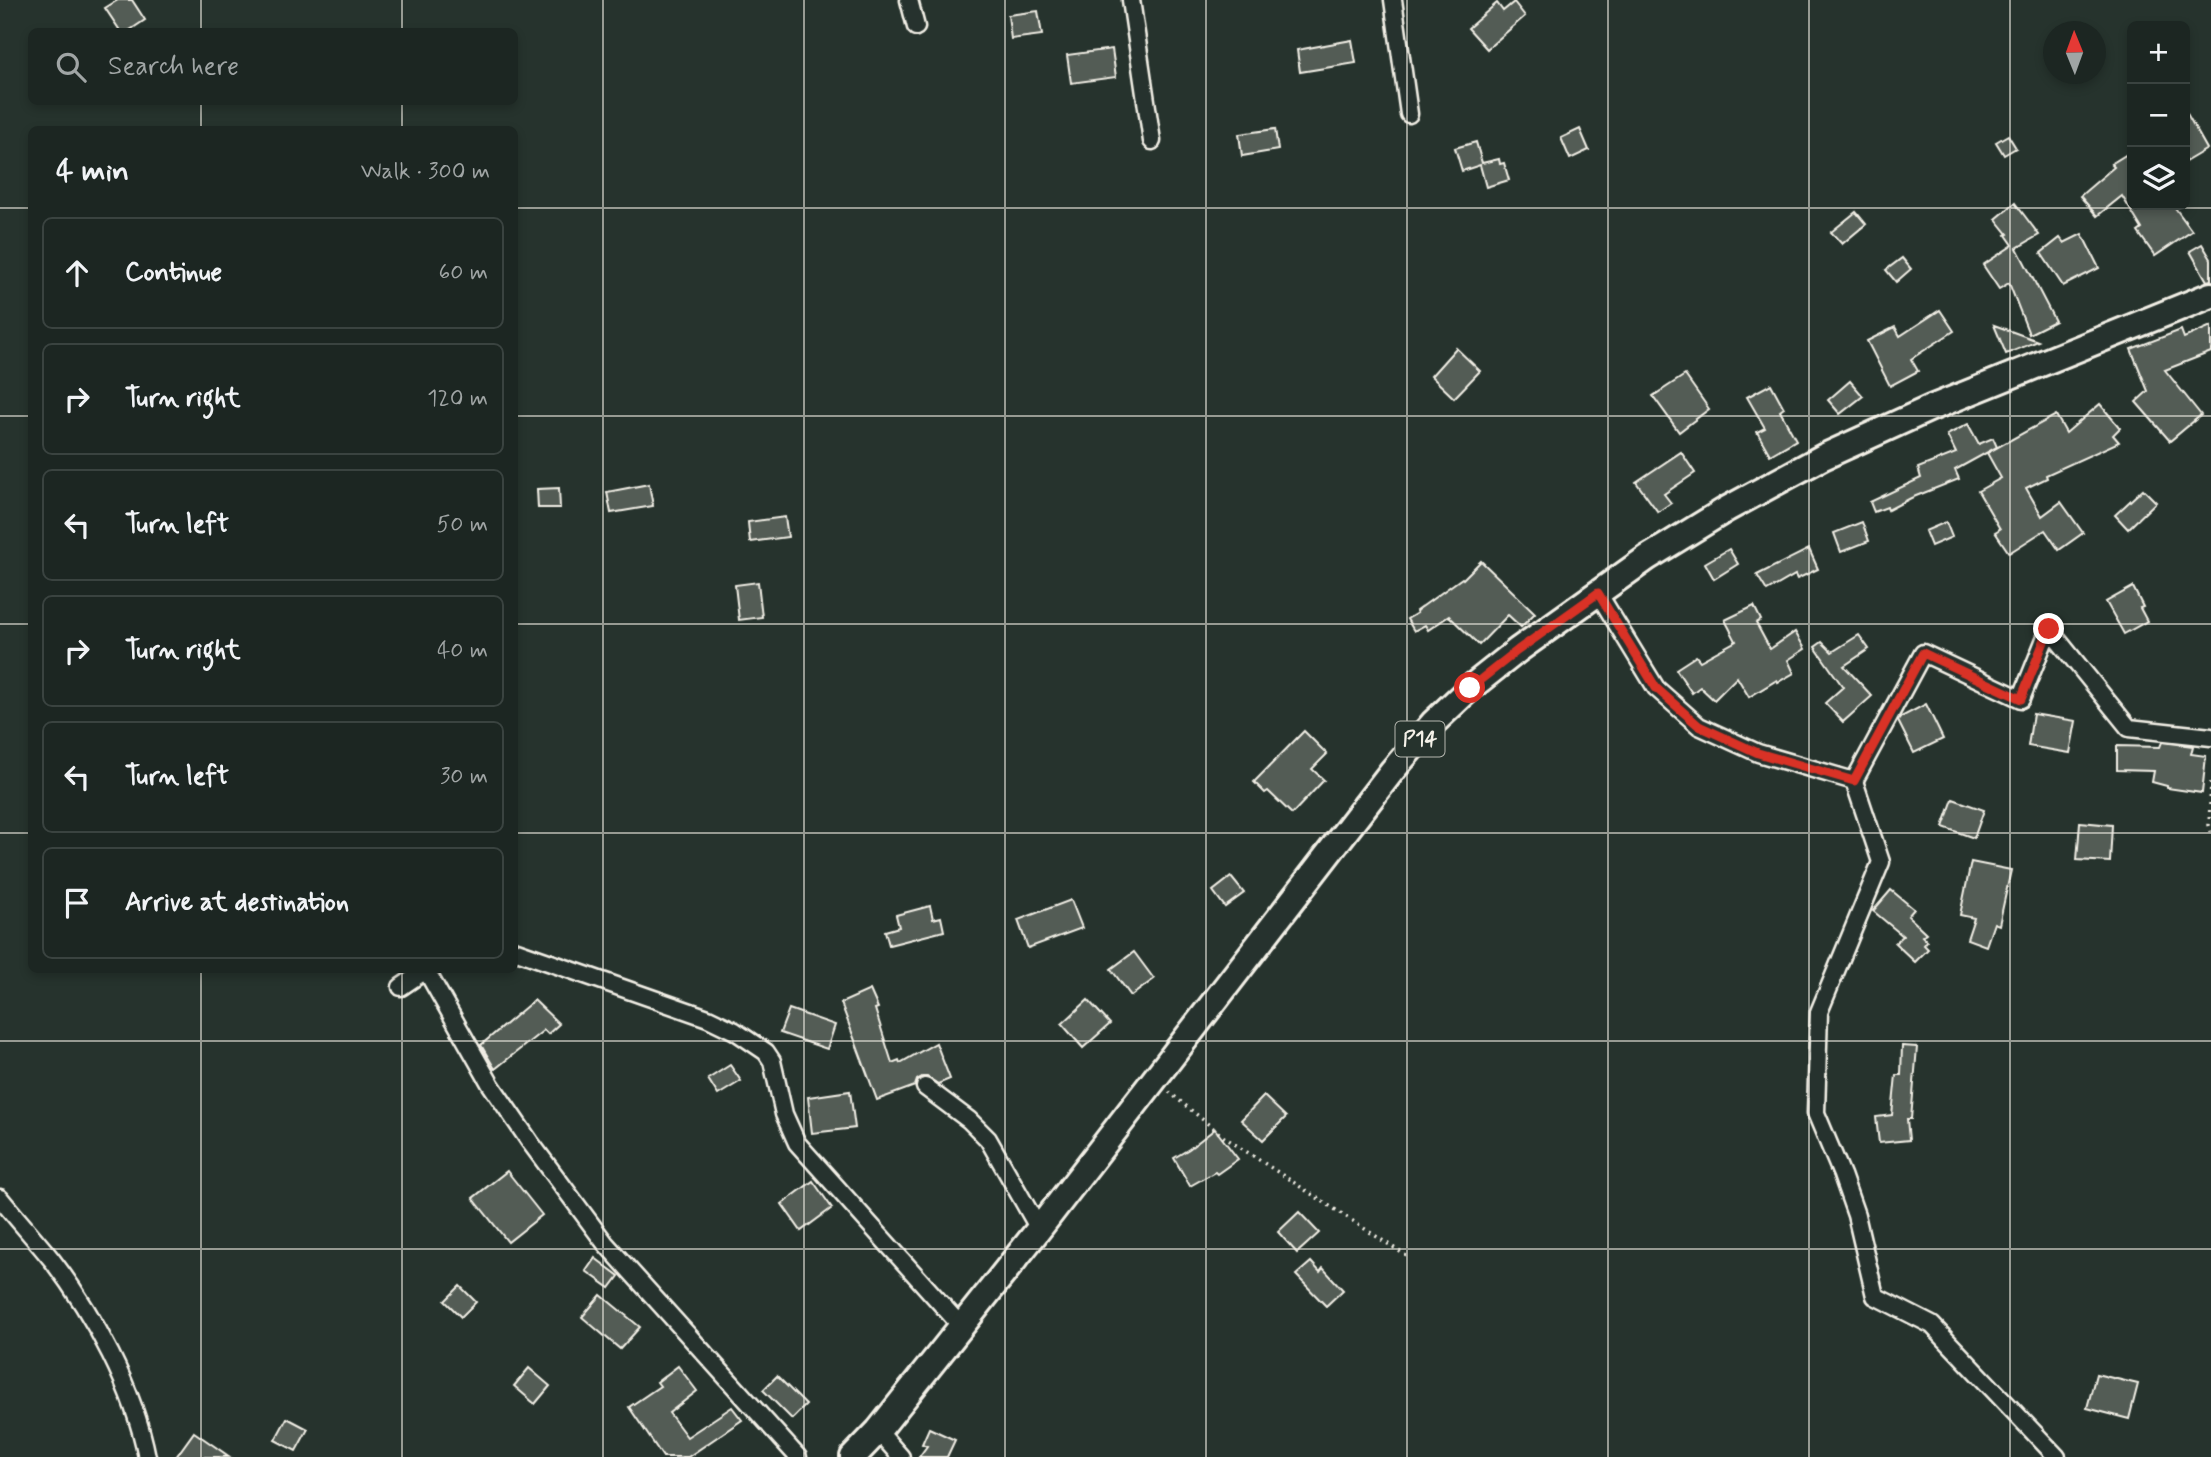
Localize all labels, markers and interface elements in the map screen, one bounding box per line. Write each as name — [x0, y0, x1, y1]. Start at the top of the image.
north arrow — [2043, 21, 2106, 84]
map controls — [2127, 21, 2190, 210]
button: + — [2127, 21, 2190, 84]
search box — [28, 28, 518, 105]
icon: search — [52, 48, 90, 86]
text: Search here — [108, 50, 239, 84]
button: − — [2127, 84, 2190, 147]
button: layers — [2127, 147, 2190, 210]
text: 4 min — [56, 152, 129, 191]
text: Walk · 300 m — [361, 157, 490, 187]
icon: ahead — [58, 254, 96, 292]
text: Continue — [125, 256, 222, 290]
text: 60 m — [439, 258, 488, 288]
icon: right — [58, 380, 96, 418]
text: Turn right — [125, 382, 241, 416]
text: 120 m — [427, 384, 488, 414]
icon: left — [58, 506, 96, 544]
text: Turn left — [125, 508, 229, 542]
text: 50 m — [437, 510, 488, 540]
route end — [2033, 613, 2064, 644]
icon: right — [58, 632, 96, 670]
text: Turn right — [125, 634, 241, 668]
text: 40 m — [437, 636, 488, 666]
route start — [1454, 672, 1485, 703]
road number: P14 — [1396, 722, 1444, 756]
icon: left — [58, 758, 96, 796]
text: Turn left — [125, 760, 229, 794]
text: 30 m — [440, 762, 488, 792]
icon: arrive — [58, 884, 96, 922]
text: Arrive at destination — [125, 886, 349, 920]

